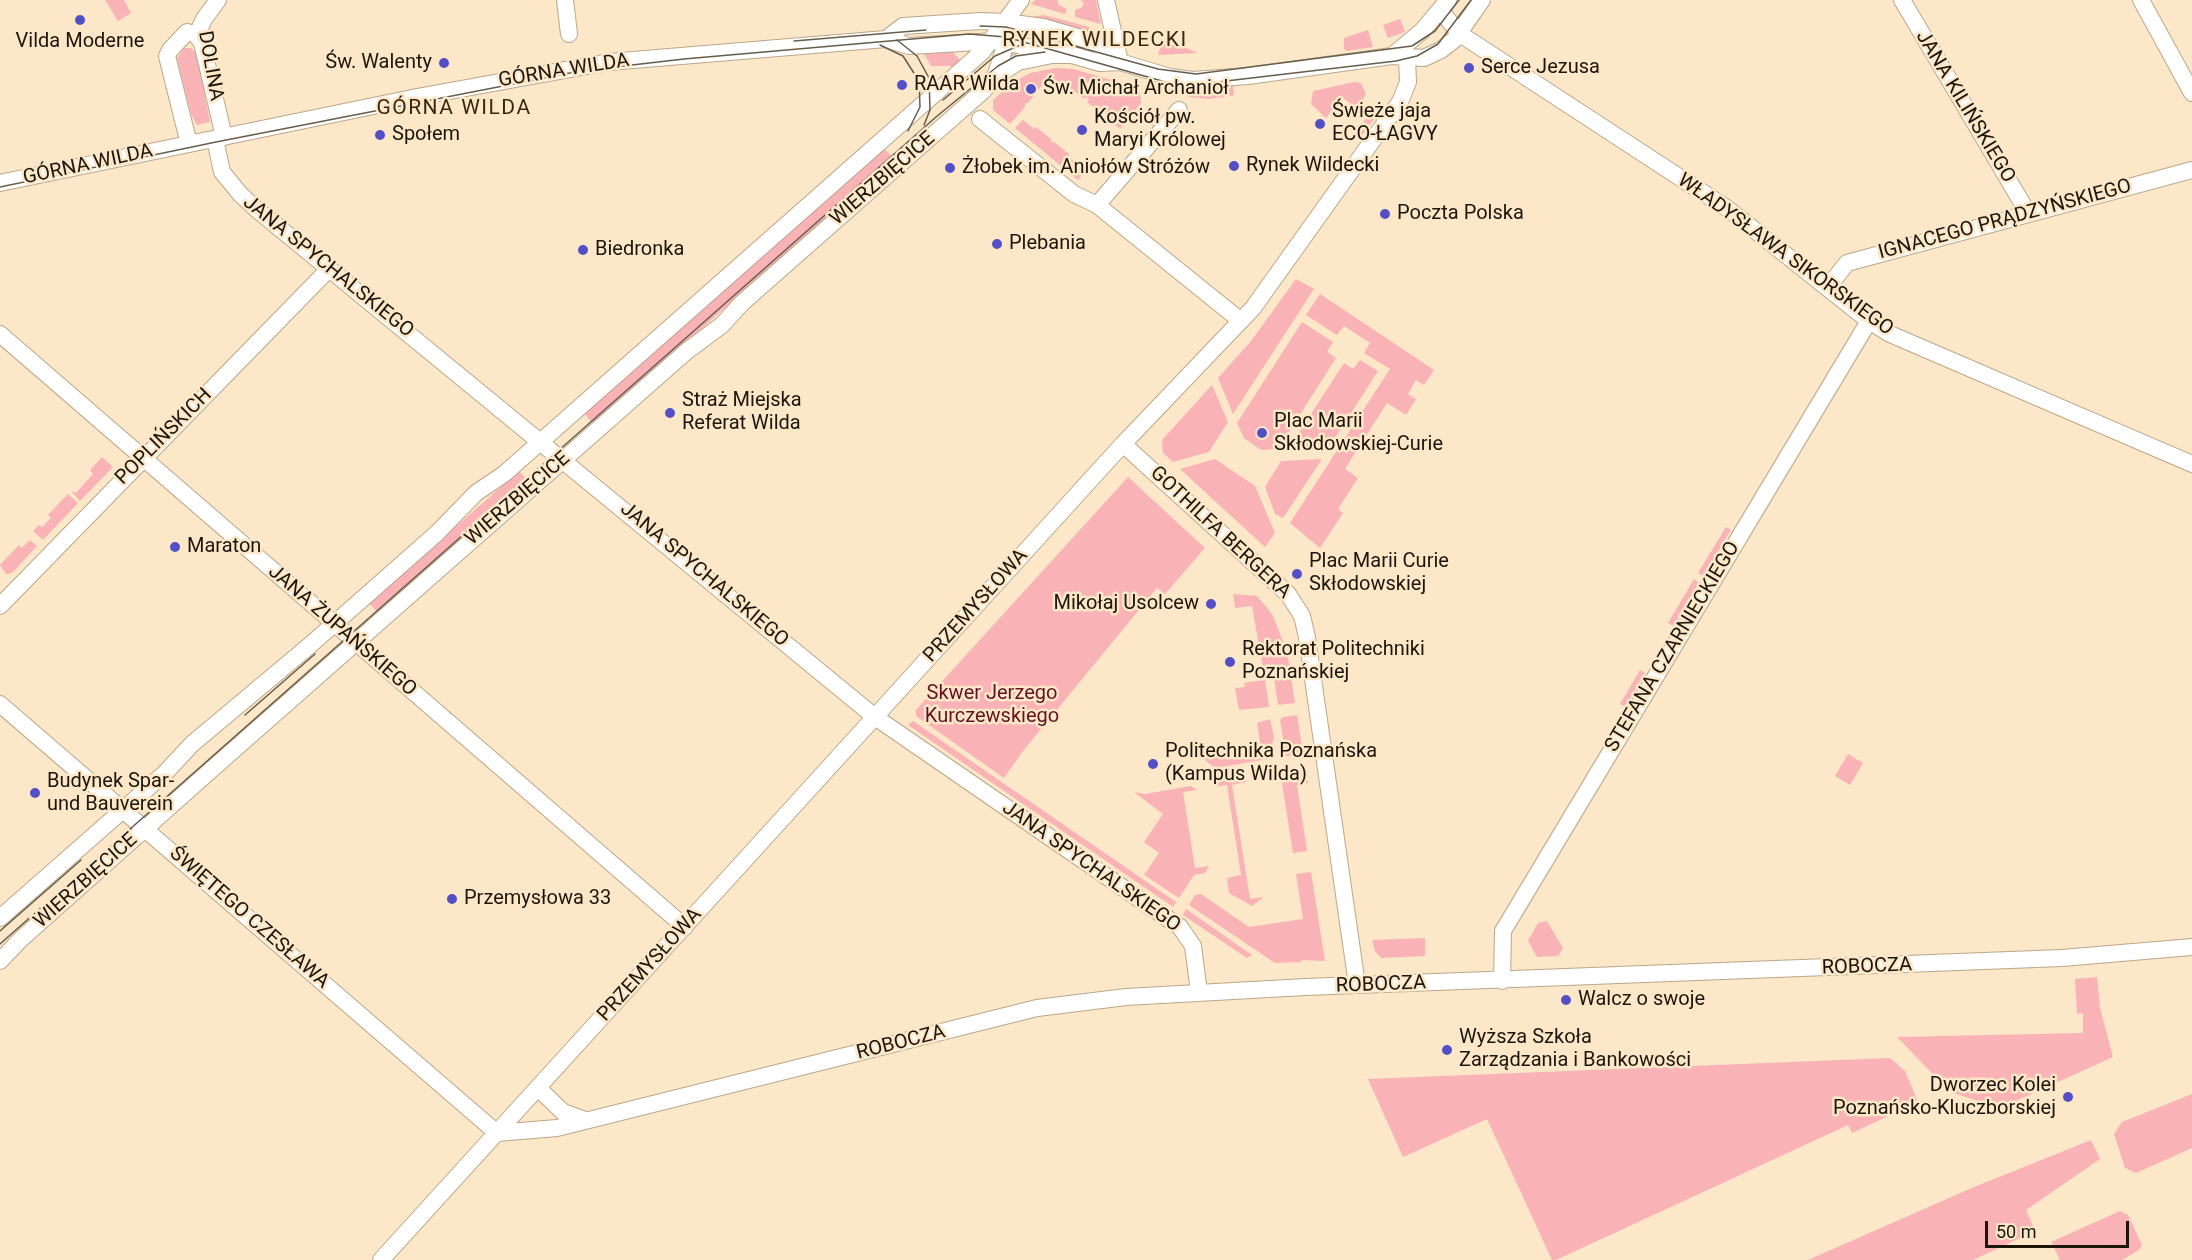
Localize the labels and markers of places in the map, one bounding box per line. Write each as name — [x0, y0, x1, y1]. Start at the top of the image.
marker: Vilda Moderne — [73, 13, 87, 27]
place label: Vilda Moderne — [16, 30, 144, 54]
place label: Św. Walenty — [325, 51, 432, 75]
marker: Św. Walenty — [437, 56, 451, 70]
place label: Serce Jezusa — [1481, 56, 1600, 80]
marker: Serce Jezusa — [1462, 61, 1476, 75]
place label: RAAR Wilda — [914, 73, 1019, 97]
place label: Św. Michał Archanioł — [1043, 77, 1229, 101]
marker: RAAR Wilda — [895, 78, 909, 92]
marker: Św. Michał Archanioł — [1024, 82, 1038, 96]
place label: Świeże jaja ECO-ŁAGVY — [1332, 100, 1438, 147]
place label: Kościół pw. Maryi Królowej — [1094, 106, 1226, 153]
marker: Świeże jaja ECO-ŁAGVY — [1313, 117, 1327, 131]
place label: Społem — [392, 123, 460, 147]
marker: Kościół pw. Maryi Królowej — [1075, 123, 1089, 137]
marker: Społem — [373, 128, 387, 142]
place label: Rynek Wildecki — [1246, 154, 1379, 178]
place label: Żłobek im. Aniołów Stróżów — [962, 156, 1210, 180]
marker: Rynek Wildecki — [1227, 159, 1241, 173]
marker: Żłobek im. Aniołów Stróżów — [943, 161, 957, 175]
place label: Poczta Polska — [1397, 202, 1524, 226]
marker: Poczta Polska — [1378, 207, 1392, 221]
place label: Plebania — [1009, 232, 1086, 256]
marker: Plebania — [990, 237, 1004, 251]
place label: Biedronka — [595, 238, 684, 262]
marker: Biedronka — [576, 243, 590, 257]
place label: Straż Miejska Referat Wilda — [682, 389, 802, 436]
marker: Straż Miejska Referat Wilda — [663, 406, 677, 420]
place label: Plac Marii Skłodowskiej-Curie — [1274, 410, 1443, 457]
marker: Plac Marii Skłodowskiej-Curie — [1255, 426, 1269, 440]
place label: Maraton — [187, 535, 261, 559]
marker: Maraton — [168, 540, 182, 554]
place label: Plac Marii Curie Skłodowskiej — [1309, 550, 1449, 597]
marker: Plac Marii Curie Skłodowskiej — [1290, 567, 1304, 581]
place label: Mikołaj Usolcew — [1053, 592, 1199, 616]
marker: Mikołaj Usolcew — [1204, 597, 1218, 611]
place label: Rektorat Politechniki Poznańskiej — [1242, 638, 1425, 685]
marker: Rektorat Politechniki Poznańskiej — [1223, 655, 1237, 669]
place label: Politechnika Poznańska (Kampus Wilda) — [1165, 740, 1377, 787]
marker: Politechnika Poznańska (Kampus Wilda) — [1146, 757, 1160, 771]
place label: Budynek Spar- und Bauverein — [47, 770, 174, 817]
marker: Budynek Spar- und Bauverein — [28, 786, 42, 800]
place label: Przemysłowa 33 — [464, 887, 611, 911]
marker: Przemysłowa 33 — [445, 892, 459, 906]
place label: Walcz o swoje — [1578, 988, 1705, 1012]
marker: Walcz o swoje — [1559, 993, 1573, 1007]
place label: Wyższa Szkoła Zarządzania i Bankowości — [1459, 1026, 1691, 1073]
marker: Wyższa Szkoła Zarządzania i Bankowości — [1440, 1043, 1454, 1057]
place label: Dworzec Kolei Poznańsko-Kluczborskiej — [1833, 1074, 2056, 1121]
marker: Dworzec Kolei Poznańsko-Kluczborskiej — [2061, 1090, 2075, 1104]

